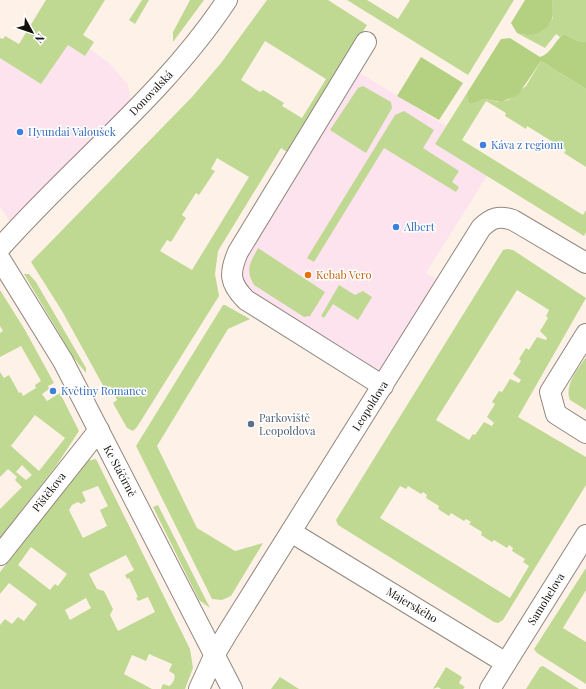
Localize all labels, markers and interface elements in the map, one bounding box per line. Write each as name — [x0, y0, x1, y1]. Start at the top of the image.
north arrow — [12, 12, 52, 52]
text: N — [32, 31, 48, 47]
street label: Donovalská — [126, 67, 176, 118]
place label: Hyundai Valoušek — [28, 124, 116, 139]
marker: Hyundai Valoušek — [15, 127, 25, 137]
place label: Káva z regionu — [491, 137, 564, 152]
marker: Káva z regionu — [478, 140, 488, 150]
place label: Albert — [403, 219, 435, 234]
marker: Albert — [391, 222, 401, 232]
place label: Kebab Vero — [316, 267, 372, 282]
marker: Kebab Vero — [303, 270, 313, 280]
street label: Leopoldova — [348, 377, 391, 434]
place label: Květiny Romance — [61, 383, 147, 398]
marker: Květiny Romance — [48, 386, 58, 396]
place label: Parkoviště Leopoldova — [259, 410, 316, 438]
marker: Parkoviště Leopoldova — [246, 419, 256, 429]
street label: Ke Stáčírně — [101, 442, 141, 500]
street label: Pištěkova — [28, 468, 69, 515]
street label: Samohelova — [524, 569, 568, 628]
street label: Majerského — [384, 583, 441, 626]

